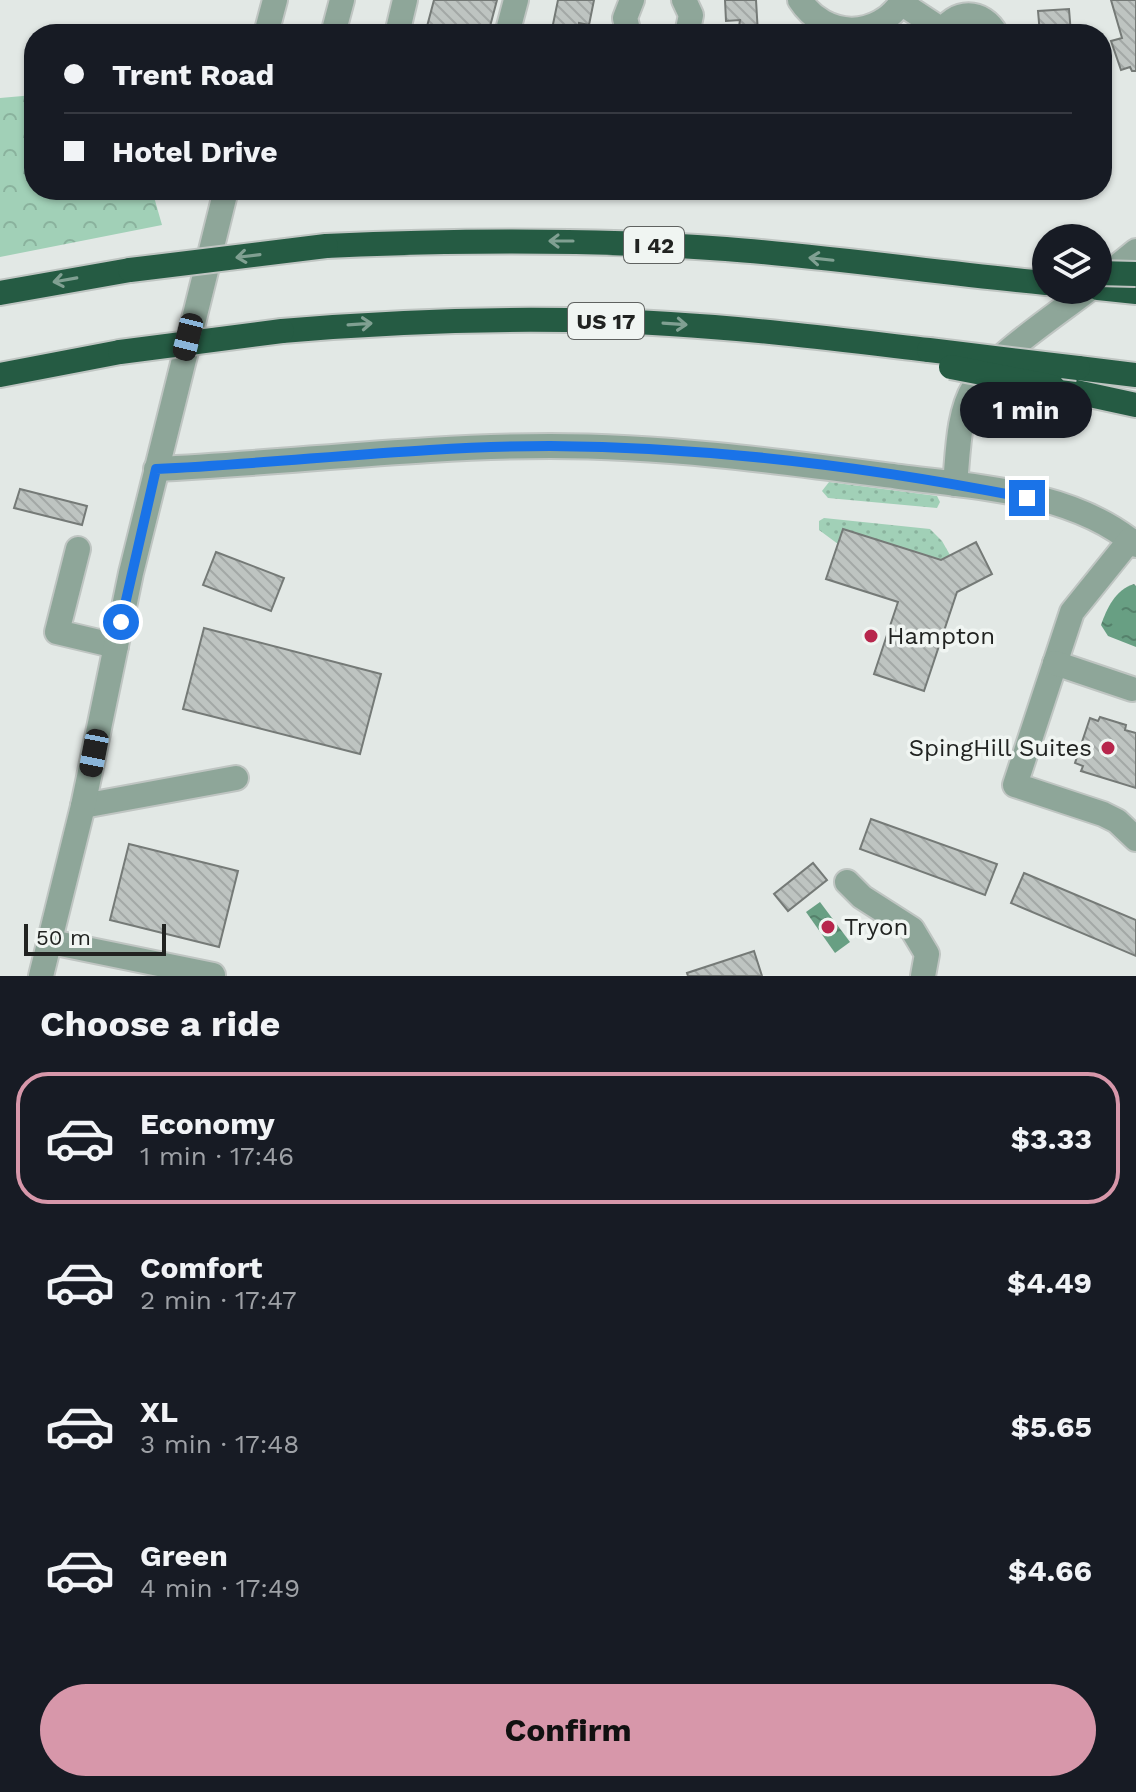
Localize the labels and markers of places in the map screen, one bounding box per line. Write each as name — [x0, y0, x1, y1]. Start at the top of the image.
place label: Hampton — [887, 622, 995, 650]
marker: Hampton — [862, 627, 880, 645]
place label: SpingHill Suites — [909, 734, 1092, 762]
marker: SpingHill Suites — [1099, 739, 1117, 757]
place label: Tryon — [844, 913, 908, 941]
marker: Tryon — [819, 918, 837, 936]

